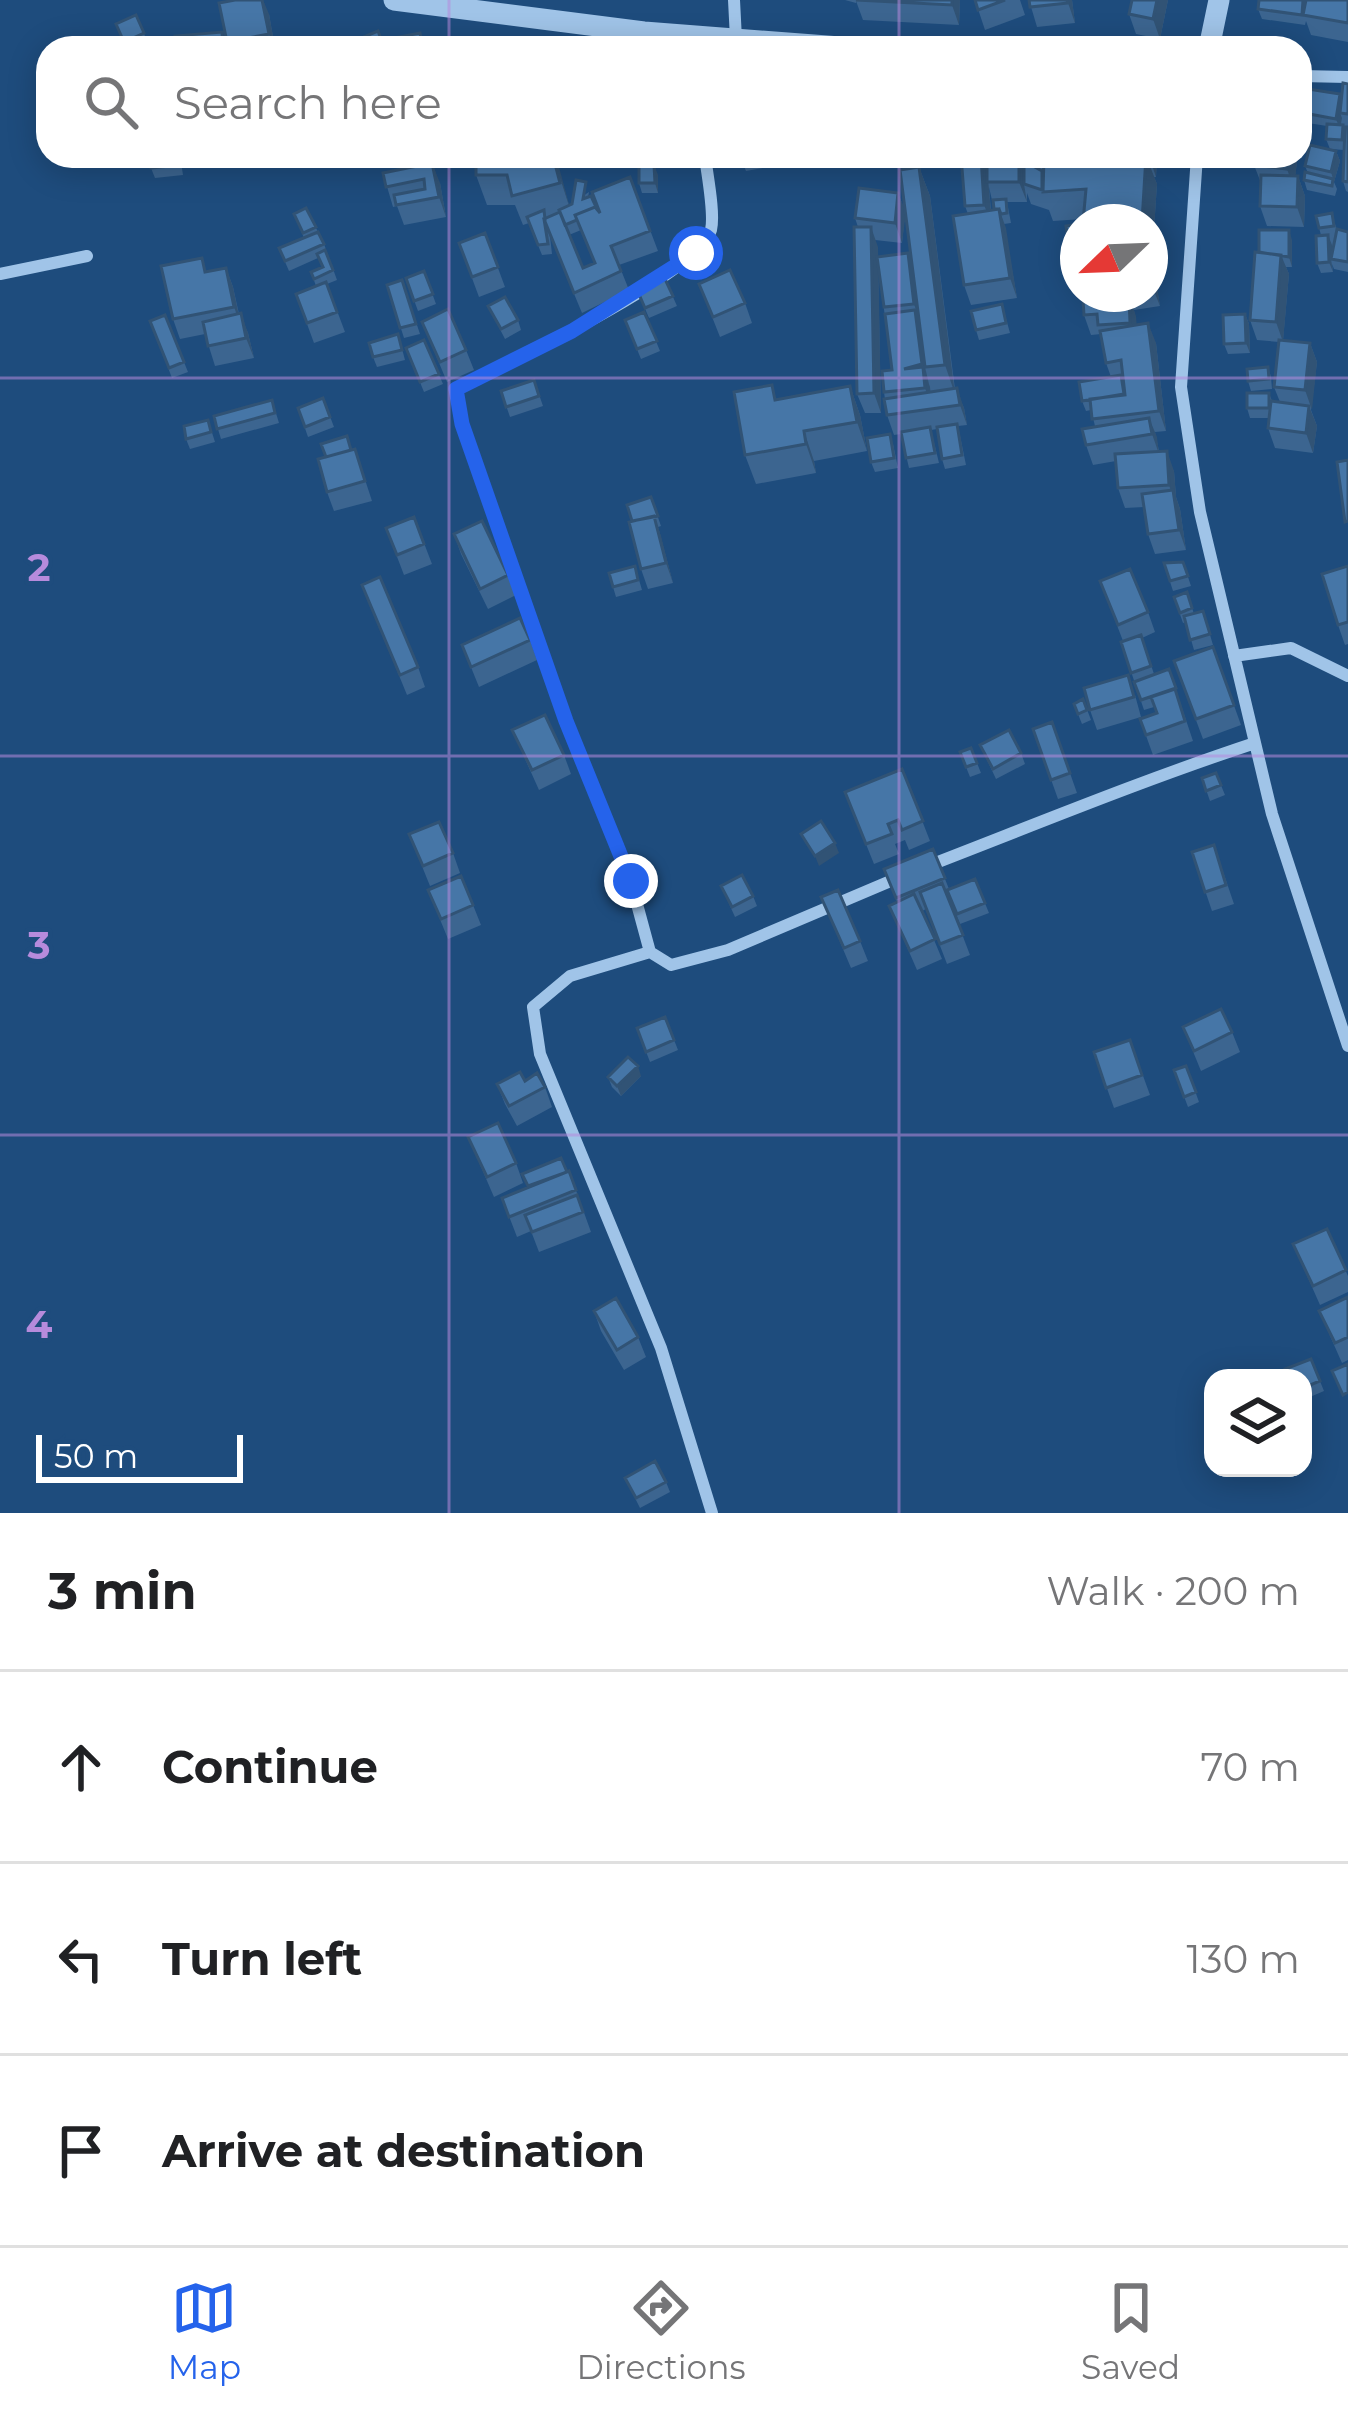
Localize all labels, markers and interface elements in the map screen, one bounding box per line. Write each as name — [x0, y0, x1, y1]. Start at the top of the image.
search box — [36, 36, 1312, 168]
icon: search — [78, 69, 144, 135]
text: Search here — [174, 75, 442, 130]
north arrow — [1060, 204, 1168, 312]
route start — [669, 226, 723, 280]
text: 2 — [27, 543, 51, 591]
route end — [604, 854, 658, 908]
text: 3 — [26, 921, 51, 969]
text: 4 — [26, 1300, 53, 1348]
map controls — [1204, 1369, 1312, 1477]
button: layers — [1204, 1369, 1312, 1477]
scale bar — [36, 1429, 243, 1482]
text: 50 m — [54, 1436, 138, 1476]
text: 3 min — [48, 1560, 197, 1622]
text: Walk · 200 m — [1046, 1567, 1300, 1615]
icon: ahead — [48, 1734, 114, 1800]
text: Continue — [162, 1739, 378, 1794]
text: 70 m — [1200, 1743, 1300, 1791]
icon: left — [48, 1926, 114, 1992]
text: Turn left — [162, 1931, 362, 1986]
text: 130 m — [1187, 1935, 1300, 1983]
icon: arrive — [48, 2118, 114, 2184]
text: Arrive at destination — [162, 2123, 645, 2178]
tab: Map — [168, 2275, 241, 2387]
tab: Directions — [577, 2275, 746, 2387]
tab: Saved — [1081, 2275, 1180, 2387]

